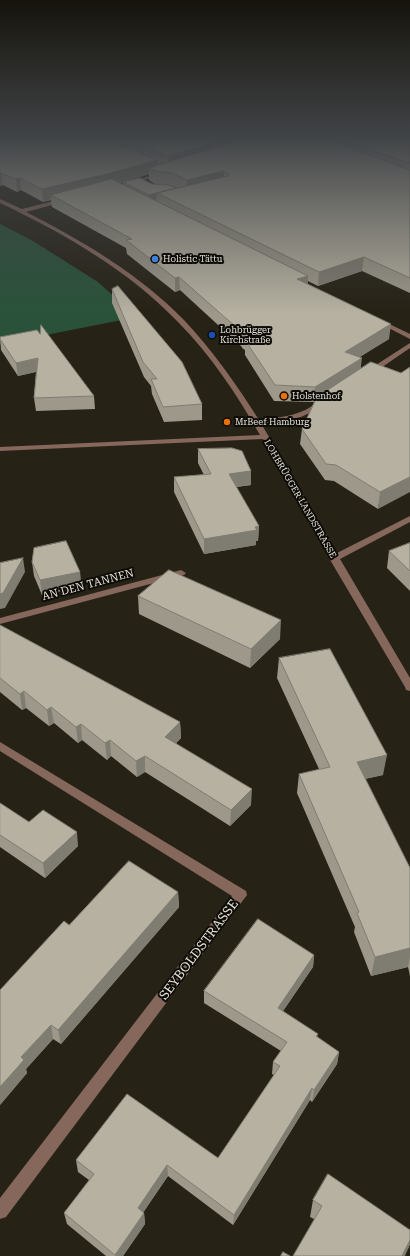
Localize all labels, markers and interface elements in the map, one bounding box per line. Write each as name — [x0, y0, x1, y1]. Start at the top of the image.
marker: Holistic Tättu — [150, 254, 160, 264]
place label: Holistic Tättu — [163, 254, 222, 264]
place label: Lohbrügger Kirchstraße — [220, 325, 271, 346]
marker: Lohbrügger Kirchstraße — [207, 330, 217, 340]
marker: Holstenhof — [279, 391, 289, 401]
place label: Holstenhof — [292, 391, 341, 401]
marker: MrBeef Hamburg — [222, 417, 232, 427]
place label: MrBeef Hamburg — [235, 417, 309, 427]
street label: LOHBRÜGGER LANDSTRASSE — [262, 438, 338, 560]
street label: AN DEN TANNEN — [41, 566, 135, 604]
street label: SEYBOLDSTRASSE — [156, 897, 242, 1003]

